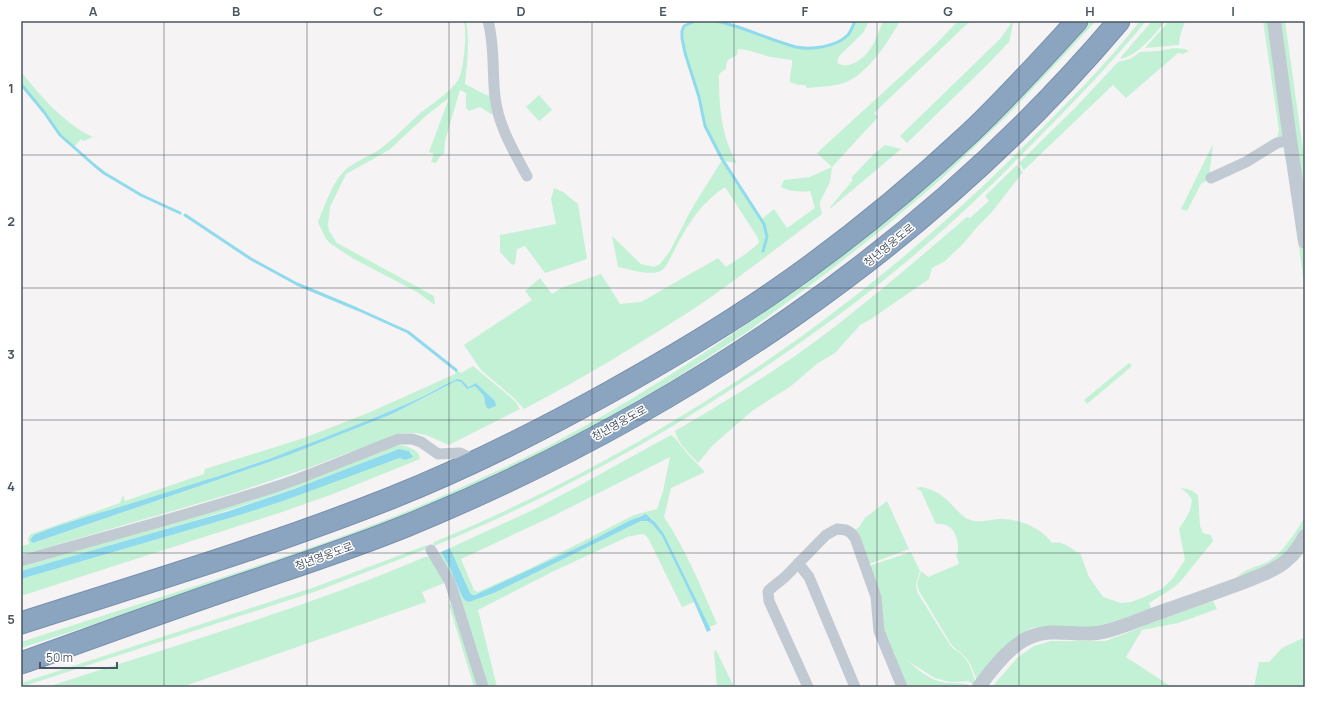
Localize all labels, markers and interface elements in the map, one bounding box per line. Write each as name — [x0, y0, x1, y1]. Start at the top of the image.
text: A — [89, 2, 98, 20]
text: B — [232, 2, 240, 20]
text: C — [373, 2, 383, 20]
text: D — [516, 2, 526, 20]
text: E — [659, 2, 667, 20]
text: F — [802, 2, 809, 20]
text: G — [943, 2, 953, 20]
text: H — [1085, 2, 1095, 20]
text: I — [1231, 2, 1235, 20]
text: 1 — [8, 79, 14, 97]
text: 2 — [7, 212, 15, 230]
street label: 청년영웅도로 — [860, 220, 917, 270]
text: 3 — [7, 345, 15, 363]
street label: 청년영웅도로 — [589, 401, 649, 444]
text: 4 — [7, 477, 15, 495]
street label: 청년영웅도로 — [293, 538, 355, 573]
text: 5 — [7, 610, 15, 628]
scale bar — [40, 644, 117, 670]
text: 50 m — [46, 649, 73, 666]

